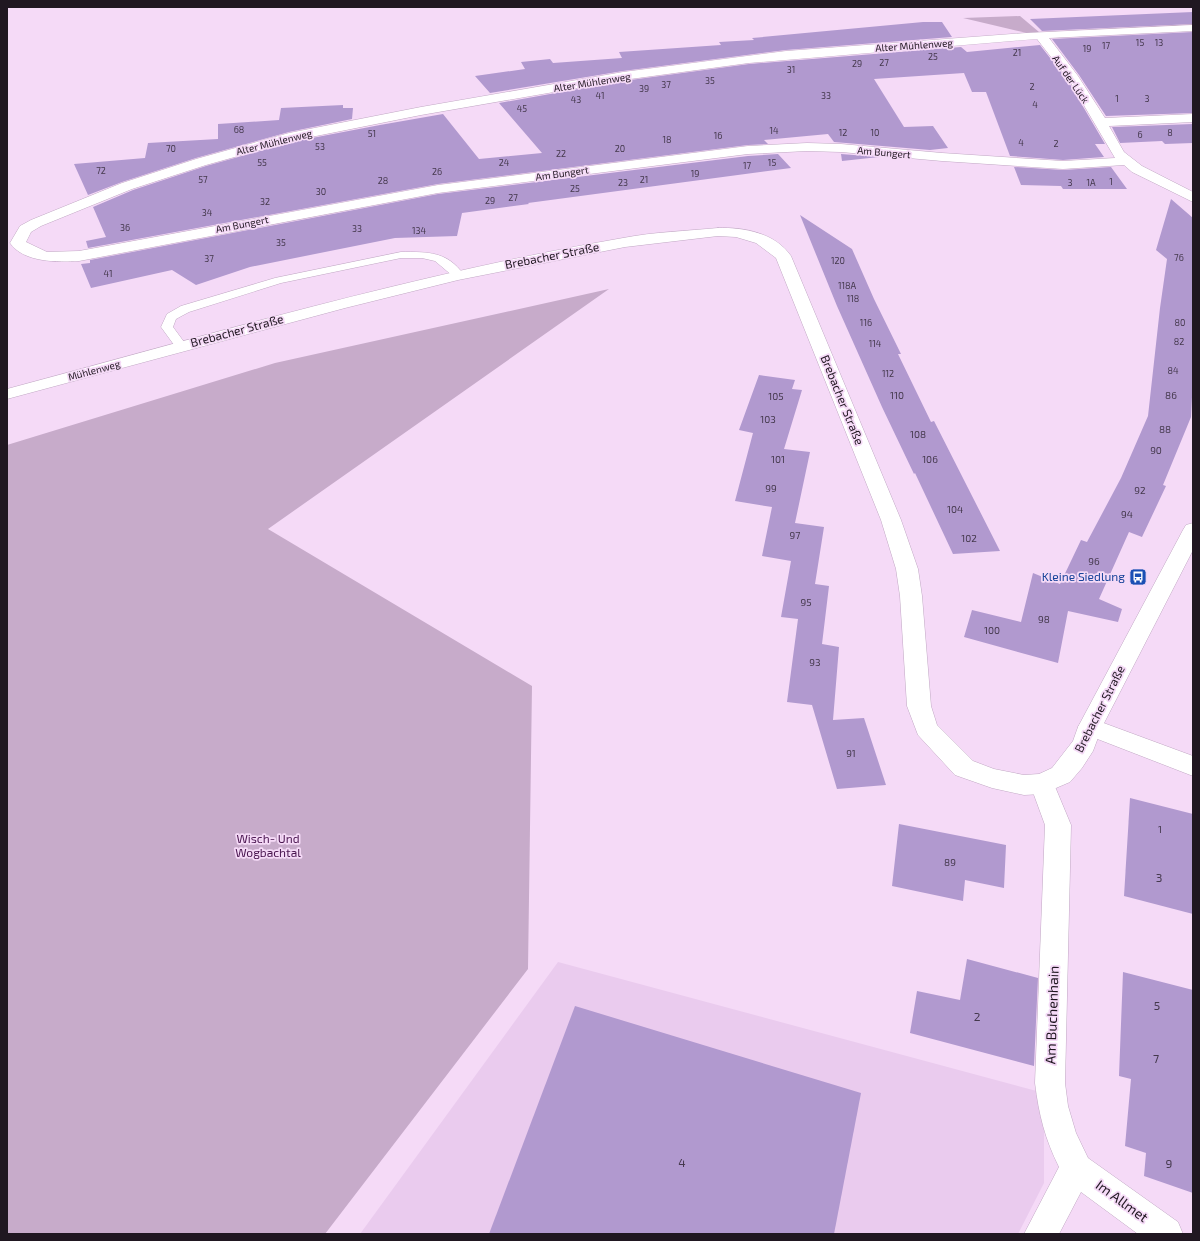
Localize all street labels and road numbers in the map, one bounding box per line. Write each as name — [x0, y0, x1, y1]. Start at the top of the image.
street label: Alter Mühlenweg — [875, 36, 954, 54]
street label: Auf der Lück — [1050, 53, 1092, 105]
street label: Alter Mühlenweg — [553, 70, 632, 94]
street label: Alter Mühlenweg — [235, 127, 314, 157]
street label: Am Bungert — [857, 144, 911, 160]
street label: Am Bungert — [535, 163, 590, 183]
street label: Am Bungert — [215, 213, 270, 235]
street label: Brebacher Straße — [504, 239, 600, 271]
street label: Brebacher Straße — [189, 311, 285, 349]
street label: Brebacher Straße — [819, 353, 867, 447]
street label: Mühlenweg — [67, 357, 122, 383]
street label: Brebacher Straße — [1071, 663, 1127, 754]
street label: Am Buchenhain — [1041, 965, 1062, 1065]
street label: Im Allmet — [1093, 1176, 1152, 1225]

